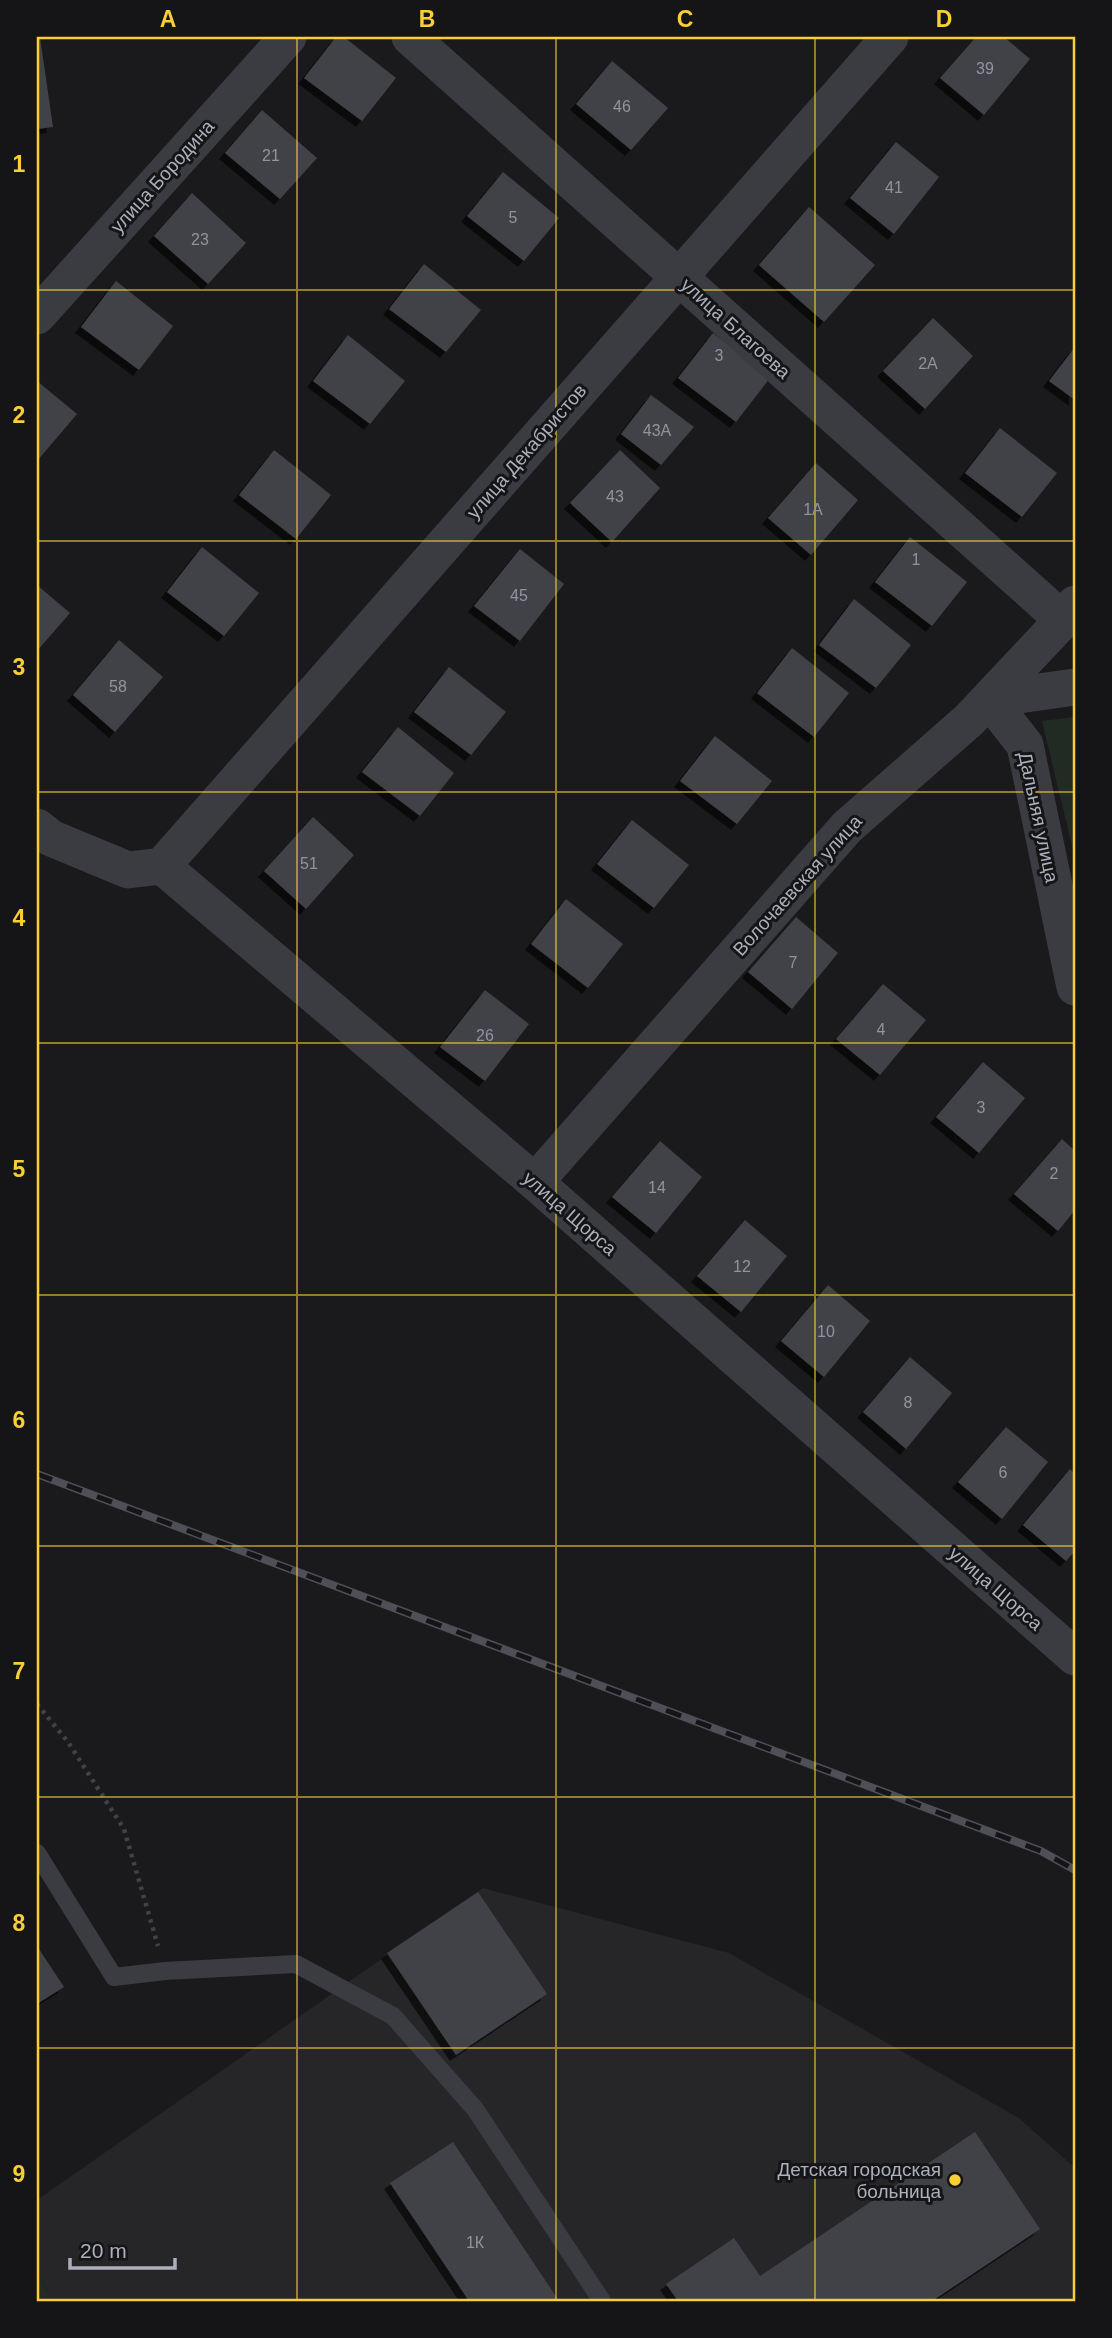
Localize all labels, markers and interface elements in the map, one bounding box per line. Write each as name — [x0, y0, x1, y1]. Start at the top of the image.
text: A — [160, 6, 176, 32]
text: B — [419, 6, 435, 32]
text: C — [677, 6, 693, 32]
text: D — [936, 6, 952, 32]
house number: 39 — [976, 60, 994, 77]
house number: 46 — [613, 98, 631, 115]
street label: улица Бородина — [106, 115, 219, 237]
house number: 21 — [262, 147, 280, 164]
text: 1 — [13, 151, 26, 177]
house number: 41 — [885, 179, 903, 196]
house number: 5 — [509, 209, 518, 226]
house number: 23 — [191, 231, 209, 248]
street label: улица Благоева — [677, 274, 795, 383]
house number: 3 — [715, 347, 724, 364]
house number: 2А — [918, 355, 938, 372]
street label: улица Декабристов — [462, 380, 590, 523]
text: 2 — [13, 402, 25, 428]
house number: 43А — [643, 422, 672, 439]
house number: 43 — [606, 488, 624, 505]
house number: 1А — [803, 501, 823, 518]
house number: 1 — [912, 551, 921, 568]
house number: 45 — [510, 587, 528, 604]
text: 3 — [13, 654, 25, 680]
house number: 58 — [109, 678, 127, 695]
street label: Дальняя улица — [1014, 750, 1063, 885]
street label: Волочаевская улица — [729, 810, 866, 960]
house number: 51 — [300, 855, 318, 872]
text: 4 — [13, 905, 26, 931]
house number: 7 — [789, 954, 798, 971]
house number: 4 — [877, 1021, 886, 1038]
house number: 26 — [476, 1027, 494, 1044]
house number: 3 — [977, 1099, 986, 1116]
text: 5 — [13, 1156, 26, 1182]
house number: 2 — [1050, 1165, 1059, 1182]
street label: улица Щорса — [519, 1167, 621, 1260]
house number: 14 — [648, 1179, 666, 1196]
house number: 12 — [733, 1258, 751, 1275]
house number: 10 — [817, 1323, 835, 1340]
house number: 8 — [904, 1394, 913, 1411]
text: 6 — [13, 1407, 25, 1433]
house number: 6 — [999, 1464, 1008, 1481]
street label: улица Щорса — [945, 1542, 1047, 1635]
text: 7 — [13, 1658, 25, 1684]
text: 8 — [13, 1910, 26, 1936]
place label: Детская городская больница — [777, 2159, 941, 2202]
text: 9 — [13, 2161, 25, 2187]
marker: Детская городская больница — [947, 2172, 963, 2188]
scale bar — [70, 2226, 175, 2270]
house number: 1К — [466, 2234, 485, 2251]
text: 20 m — [80, 2239, 127, 2262]

